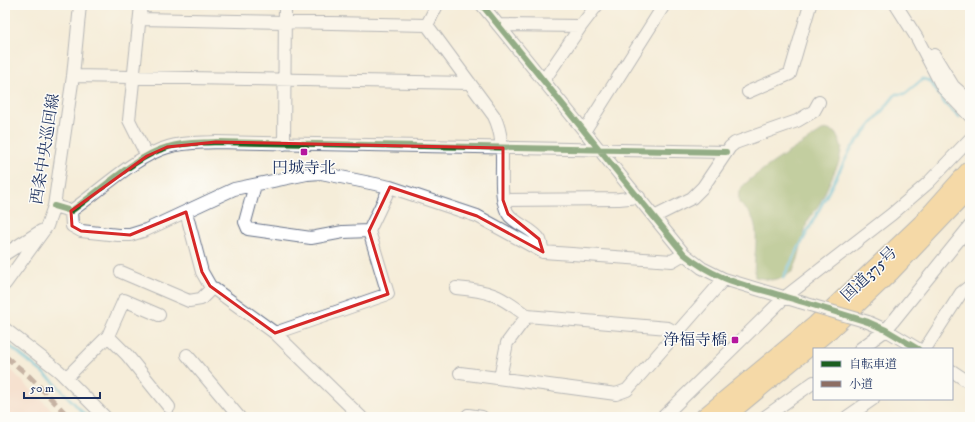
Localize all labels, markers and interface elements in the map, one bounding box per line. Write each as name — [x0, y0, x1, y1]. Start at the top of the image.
street label: 西条中央巡回線 — [26, 92, 64, 206]
marker: 円城寺北 — [299, 147, 309, 157]
place label: 円城寺北 — [272, 158, 336, 178]
street label: 国道375号 — [837, 242, 901, 306]
place label: 浄福寺橋 — [663, 330, 727, 350]
marker: 浄福寺橋 — [730, 335, 740, 345]
legend — [813, 348, 953, 400]
text: 自転車道 — [849, 357, 897, 372]
scale bar — [24, 374, 100, 400]
text: 小道 — [849, 377, 873, 392]
text: 50 m — [30, 381, 54, 396]

